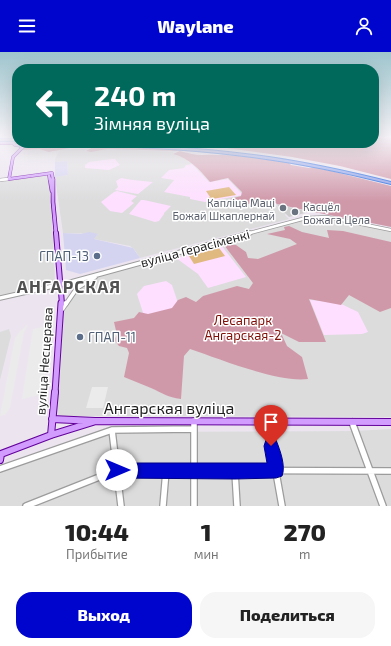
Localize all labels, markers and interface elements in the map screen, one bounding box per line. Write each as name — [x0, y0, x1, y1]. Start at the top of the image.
icon: menu — [16, 15, 38, 37]
text: Waylane — [157, 15, 234, 37]
icon: person — [353, 15, 375, 37]
text: 240 m — [94, 78, 177, 112]
icon: left — [28, 80, 80, 132]
text: Зімняя вуліца — [94, 112, 210, 134]
place label: Капліца Маці Божай Шкаплернай — [173, 196, 275, 222]
place label: Касцёл Божага Цела — [303, 200, 370, 226]
marker: Капліца Маці Божай Шкаплернай — [278, 203, 288, 213]
marker: Касцёл Божага Цела — [290, 207, 300, 217]
street label: вуліца Герасіменкі — [139, 226, 251, 270]
place label: ГПАП-13 — [39, 248, 89, 264]
marker: ГПАП-13 — [92, 251, 102, 261]
district label: АНГАРСКАЯ — [17, 276, 121, 296]
street label: вуліца Несцерава — [32, 307, 56, 415]
park label: Лесапарк Ангарская-2 — [204, 312, 282, 343]
place label: ГПАП-11 — [88, 329, 136, 345]
marker: ГПАП-11 — [75, 332, 85, 342]
street label: Ангарская вуліца — [104, 398, 234, 418]
pin — [254, 405, 288, 446]
icon: arrive — [260, 411, 282, 433]
position arrow — [96, 449, 138, 491]
text: 10:44 — [65, 517, 129, 546]
text: 1 — [201, 517, 212, 546]
text: 270 — [284, 517, 326, 546]
text: Прибытие — [66, 546, 128, 562]
text: мин — [194, 546, 219, 562]
text: m — [299, 546, 310, 562]
button: Выход — [16, 592, 192, 638]
button: Поделиться — [200, 592, 375, 638]

